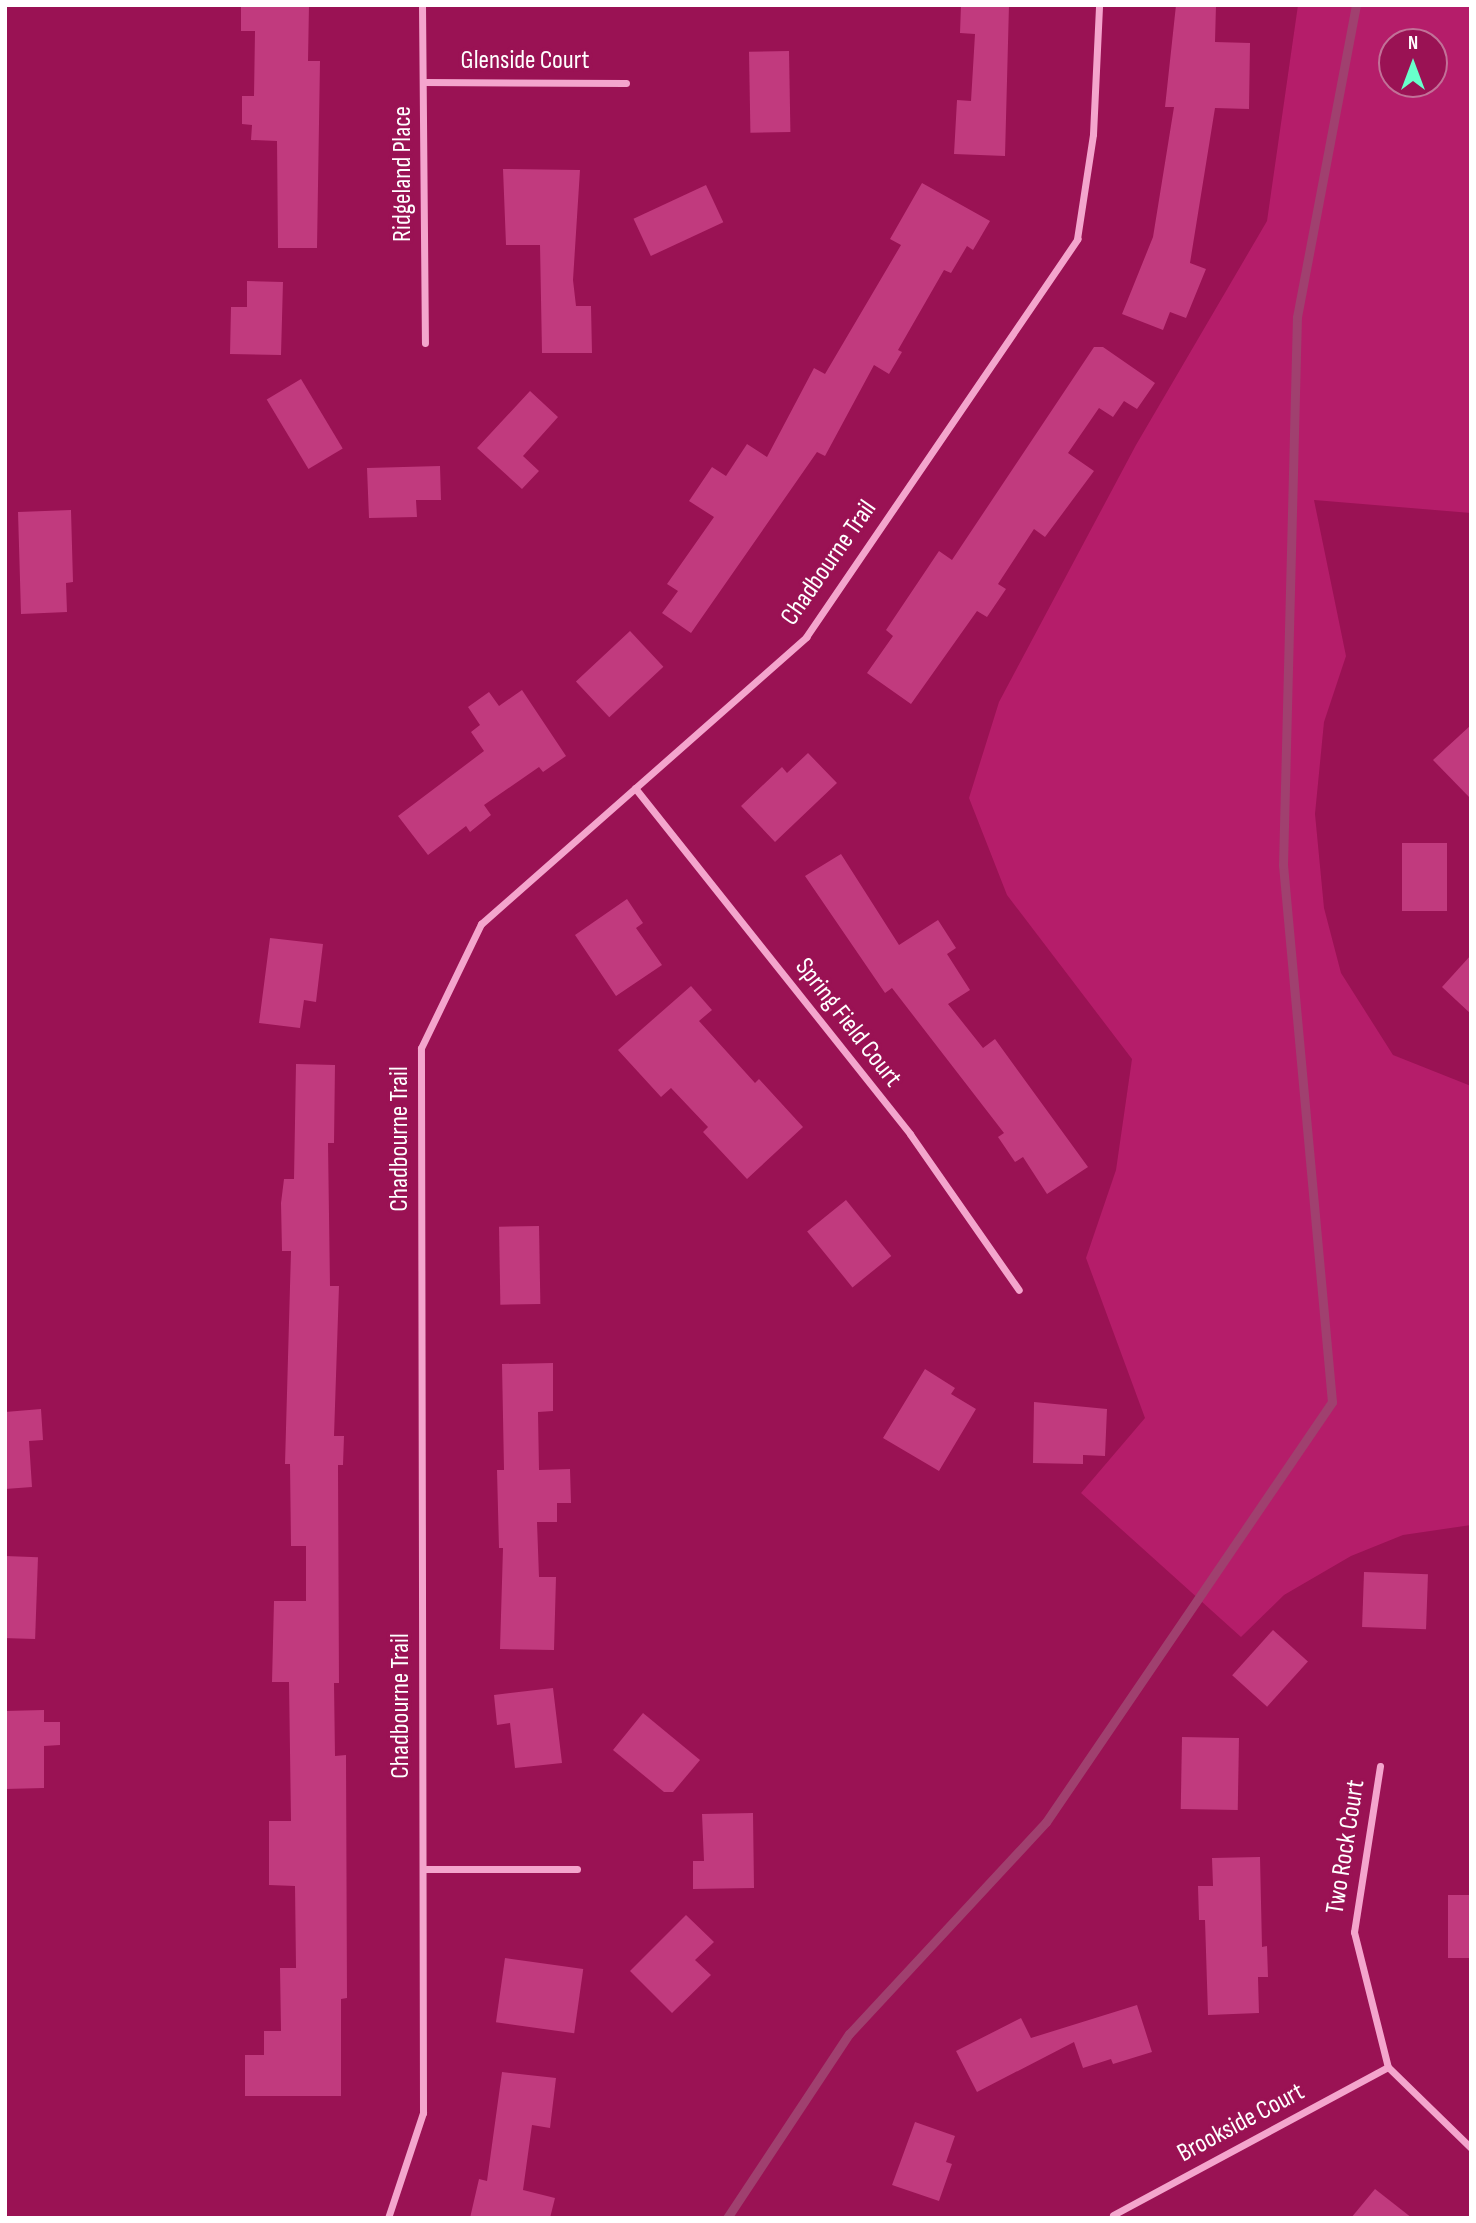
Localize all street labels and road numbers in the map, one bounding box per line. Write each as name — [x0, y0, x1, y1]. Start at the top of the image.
street label: Glenside Court — [461, 45, 589, 77]
street label: Ridgeland Place — [387, 106, 419, 242]
street label: Chadbourne Trail — [774, 494, 884, 632]
street label: Spring Field Court — [788, 952, 908, 1094]
street label: Chadbourne Trail — [384, 1066, 416, 1212]
street label: Chadbourne Trail — [385, 1633, 417, 1779]
street label: Two Rock Court — [1320, 1778, 1372, 1916]
street label: Brookside Court — [1172, 2077, 1310, 2169]

